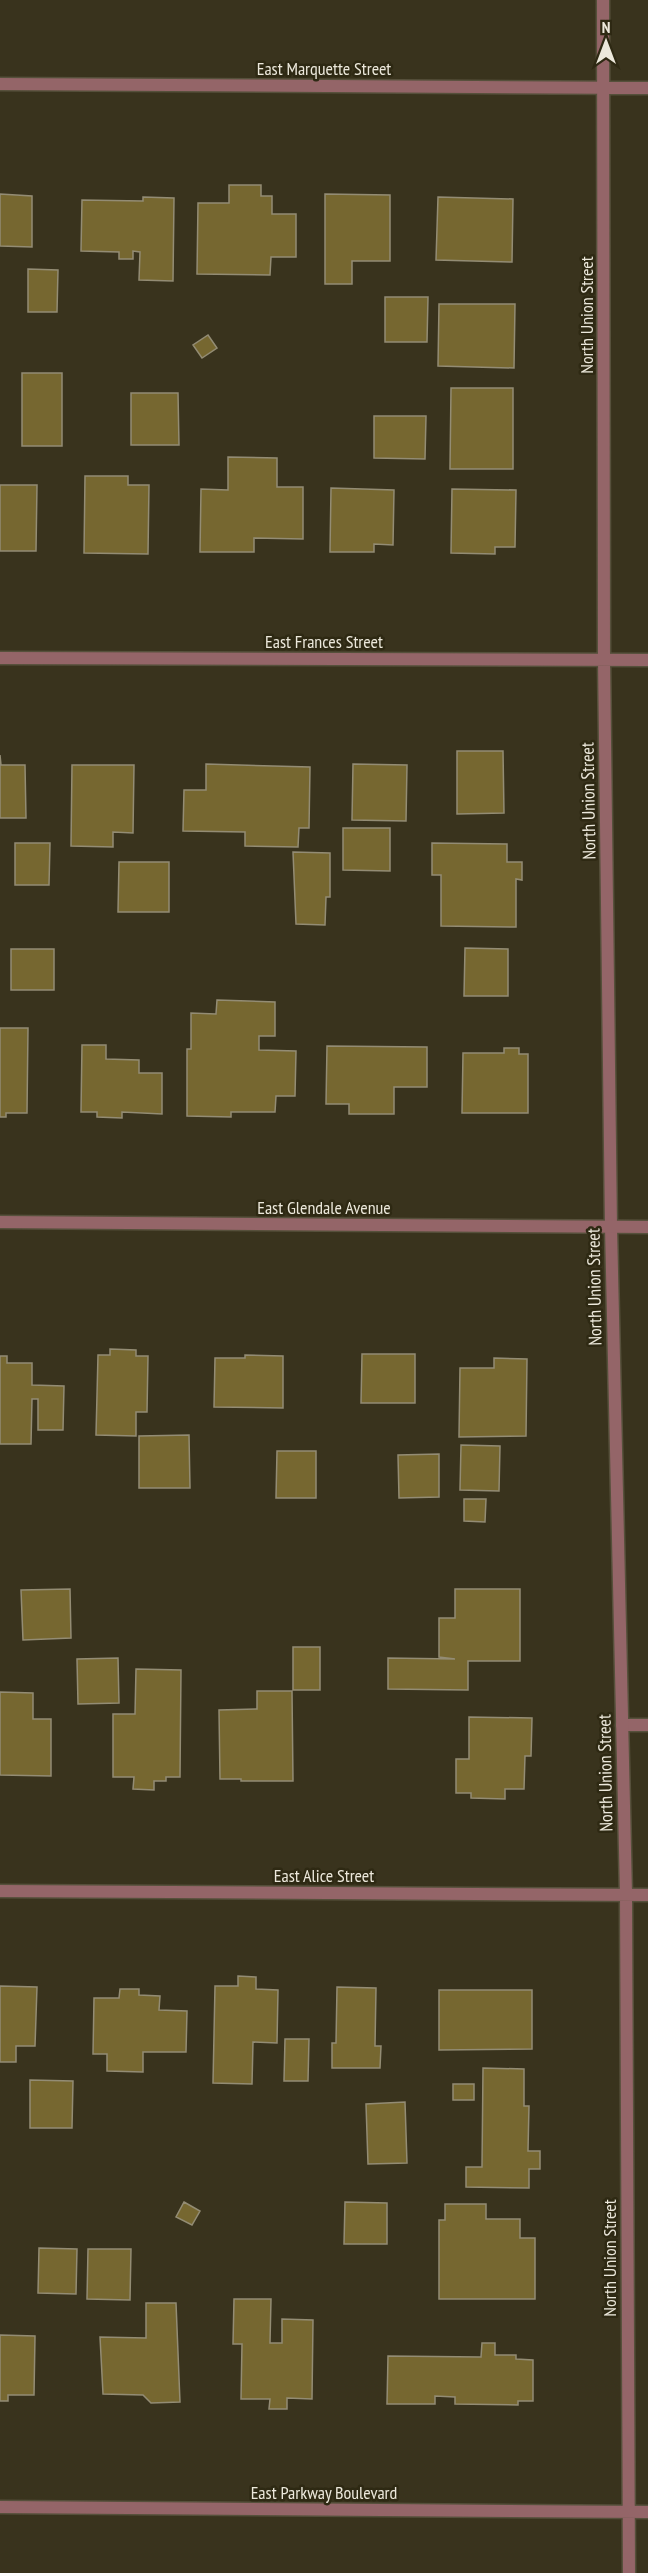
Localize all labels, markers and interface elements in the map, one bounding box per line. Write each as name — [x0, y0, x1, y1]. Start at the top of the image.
north arrow — [576, 12, 636, 72]
text: N — [602, 17, 610, 37]
street label: East Marquette Street — [257, 57, 391, 80]
street label: North Union Street — [575, 256, 598, 374]
street label: East Frances Street — [265, 630, 383, 653]
street label: North Union Street — [575, 742, 601, 860]
street label: East Glendale Avenue — [257, 1196, 391, 1219]
street label: North Union Street — [581, 1228, 607, 1346]
street label: North Union Street — [592, 1714, 618, 1832]
street label: East Alice Street — [274, 1864, 374, 1887]
street label: North Union Street — [598, 2199, 621, 2317]
street label: East Parkway Boulevard — [251, 2481, 397, 2504]

